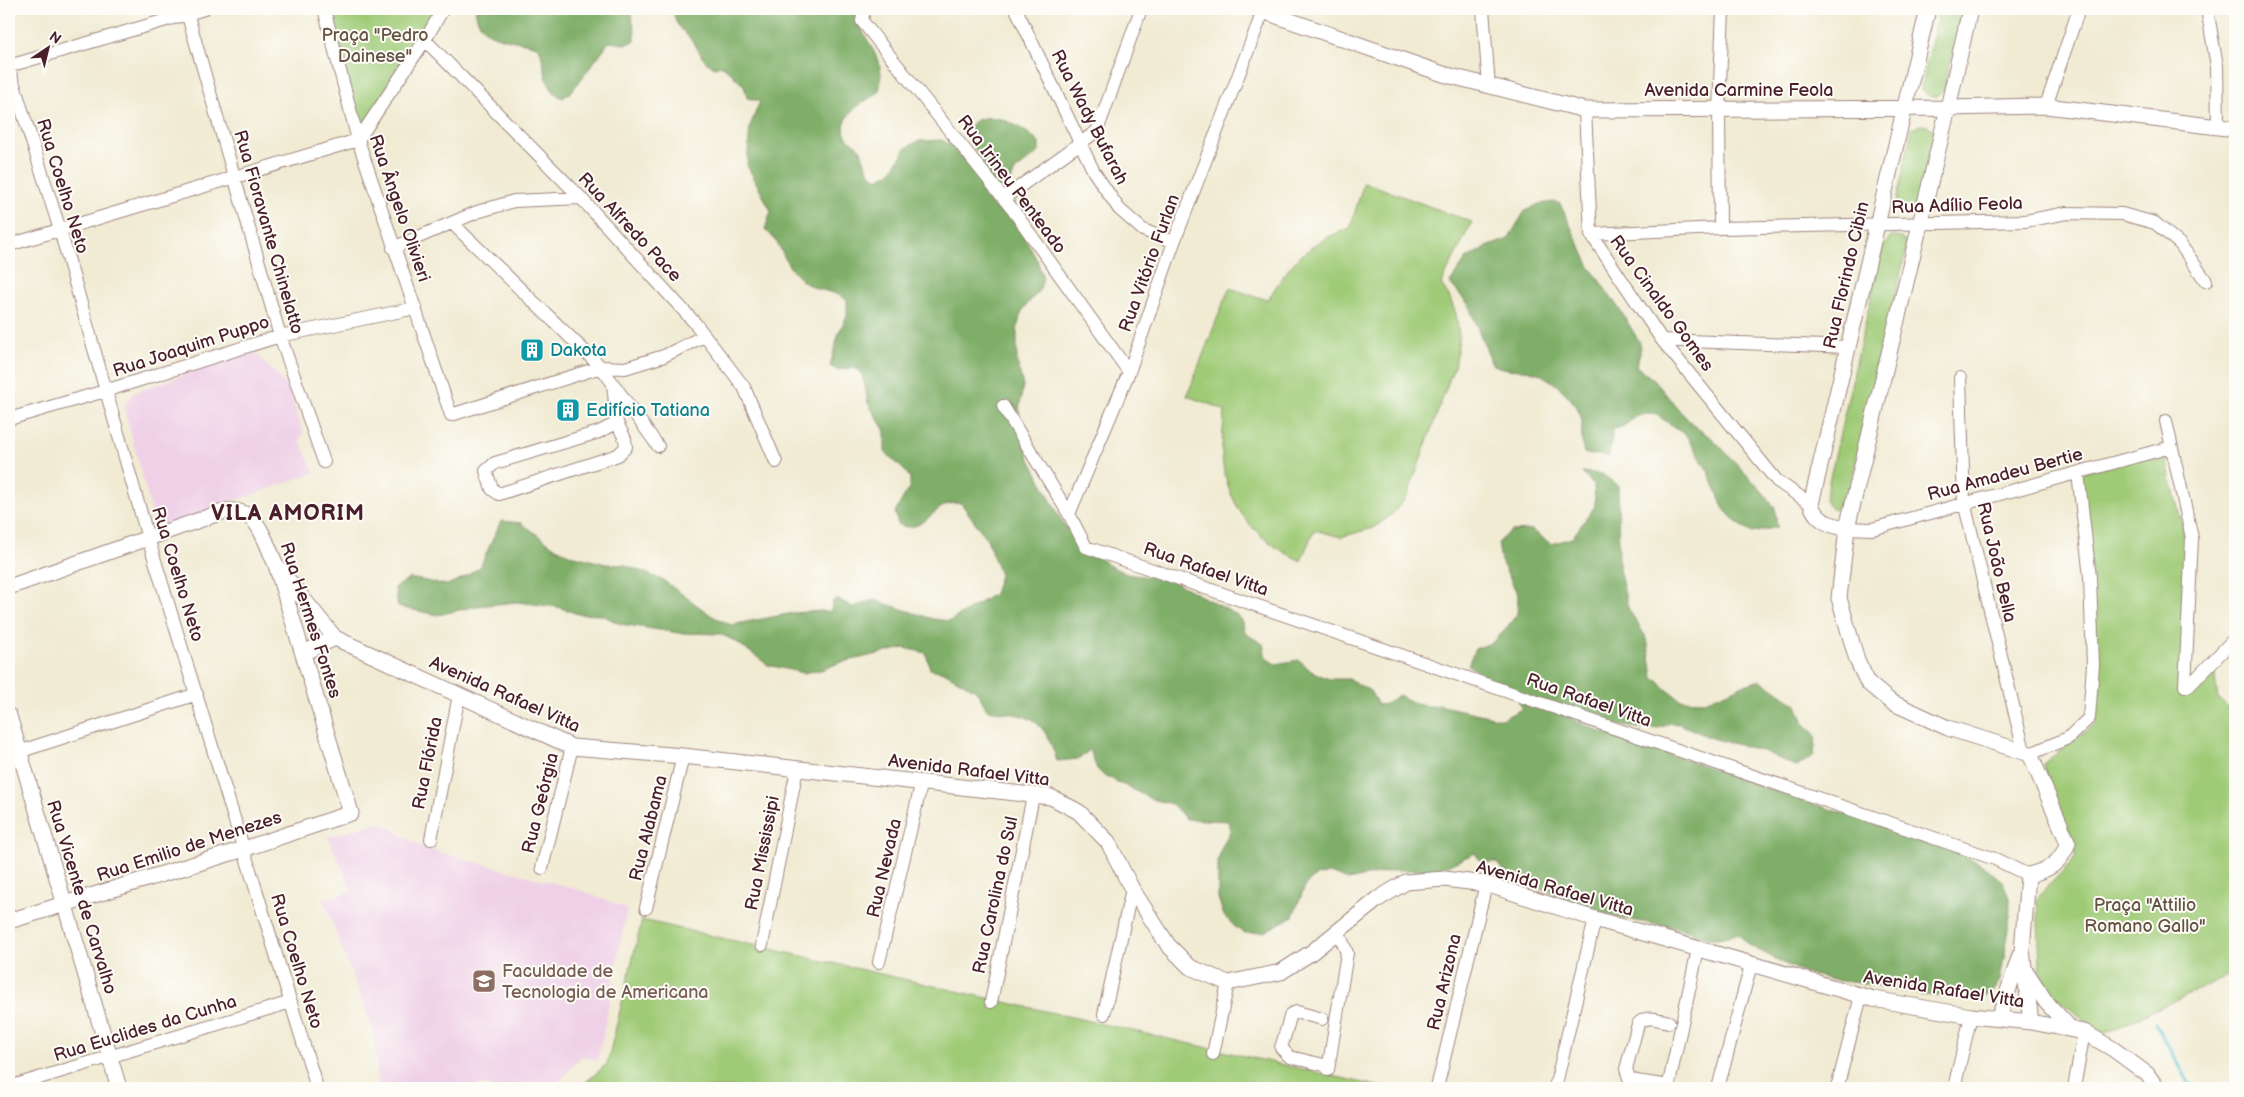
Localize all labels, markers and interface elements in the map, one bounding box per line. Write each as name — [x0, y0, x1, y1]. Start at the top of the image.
north arrow — [22, 22, 72, 72]
park label: Praça "Pedro Dainese" — [322, 25, 428, 67]
text: N — [46, 28, 64, 48]
street label: Rua Wady Bufarah — [1046, 46, 1133, 188]
street label: Avenida Carmine Feola — [1645, 80, 1833, 101]
street label: Rua Irineu Penteado — [953, 111, 1070, 258]
street label: Rua Coelho Neto — [32, 116, 93, 256]
street label: Rua Fioravante Chinelatto — [229, 128, 308, 337]
street label: Rua Ângelo Olivieri — [364, 131, 436, 285]
street label: Rua Alfredo Pace — [574, 168, 686, 287]
street label: Rua Vitório Furlan — [1115, 191, 1184, 335]
street label: Rua Adílio Feola — [1891, 193, 2023, 218]
street label: Rua Florindo Cibin — [1819, 199, 1874, 351]
street label: Rua Cinaldo Gomes — [1605, 231, 1718, 375]
street label: Rua Joaquim Puppo — [110, 311, 272, 382]
building icon: Dakota — [519, 337, 545, 363]
place label: Dakota — [550, 340, 607, 361]
building icon: Edifício Tatiana — [555, 397, 581, 423]
place label: Edifício Tatiana — [586, 400, 710, 421]
street label: Rua Amadeu Bertie — [1925, 444, 2085, 505]
district label: VILA AMORIM — [211, 500, 365, 527]
street label: Rua João Bella — [1972, 500, 2021, 624]
street label: Rua Coelho Neto — [147, 504, 208, 644]
street label: Rua Rafael Vitta — [1141, 538, 1271, 601]
street label: Rua Hermes Fontes — [275, 540, 346, 701]
street label: Avenida Rafael Vitta — [426, 652, 583, 737]
street label: Rua Rafael Vitta — [1524, 669, 1654, 732]
street label: Rua Flórida — [408, 715, 447, 811]
street label: Rua Geórgia — [518, 750, 563, 856]
street label: Avenida Rafael Vitta — [887, 750, 1051, 791]
street label: Rua Alabama — [625, 773, 672, 883]
street label: Rua Mississipi — [741, 794, 784, 912]
street label: Rua Vicente de Carvalho — [42, 798, 121, 997]
street label: Rua Emilio de Menezes — [94, 807, 284, 886]
street label: Rua Carolina do Sul — [969, 814, 1022, 976]
street label: Rua Nevada — [863, 816, 906, 920]
street label: Avenida Rafael Vitta — [1474, 856, 1636, 921]
street label: Rua Coelho Neto — [266, 891, 327, 1031]
park label: Praça "Attilio Romano Gallo" — [2084, 895, 2206, 937]
street label: Rua Arizona — [1423, 932, 1466, 1032]
place label: Faculdade de Tecnologia de Americana — [502, 961, 709, 1003]
street label: Avenida Rafael Vitta — [1862, 966, 2026, 1013]
school or university icon: Faculdade de Tecnologia de Americana — [471, 968, 497, 994]
street label: Rua Euclides da Cunha — [51, 991, 239, 1066]

